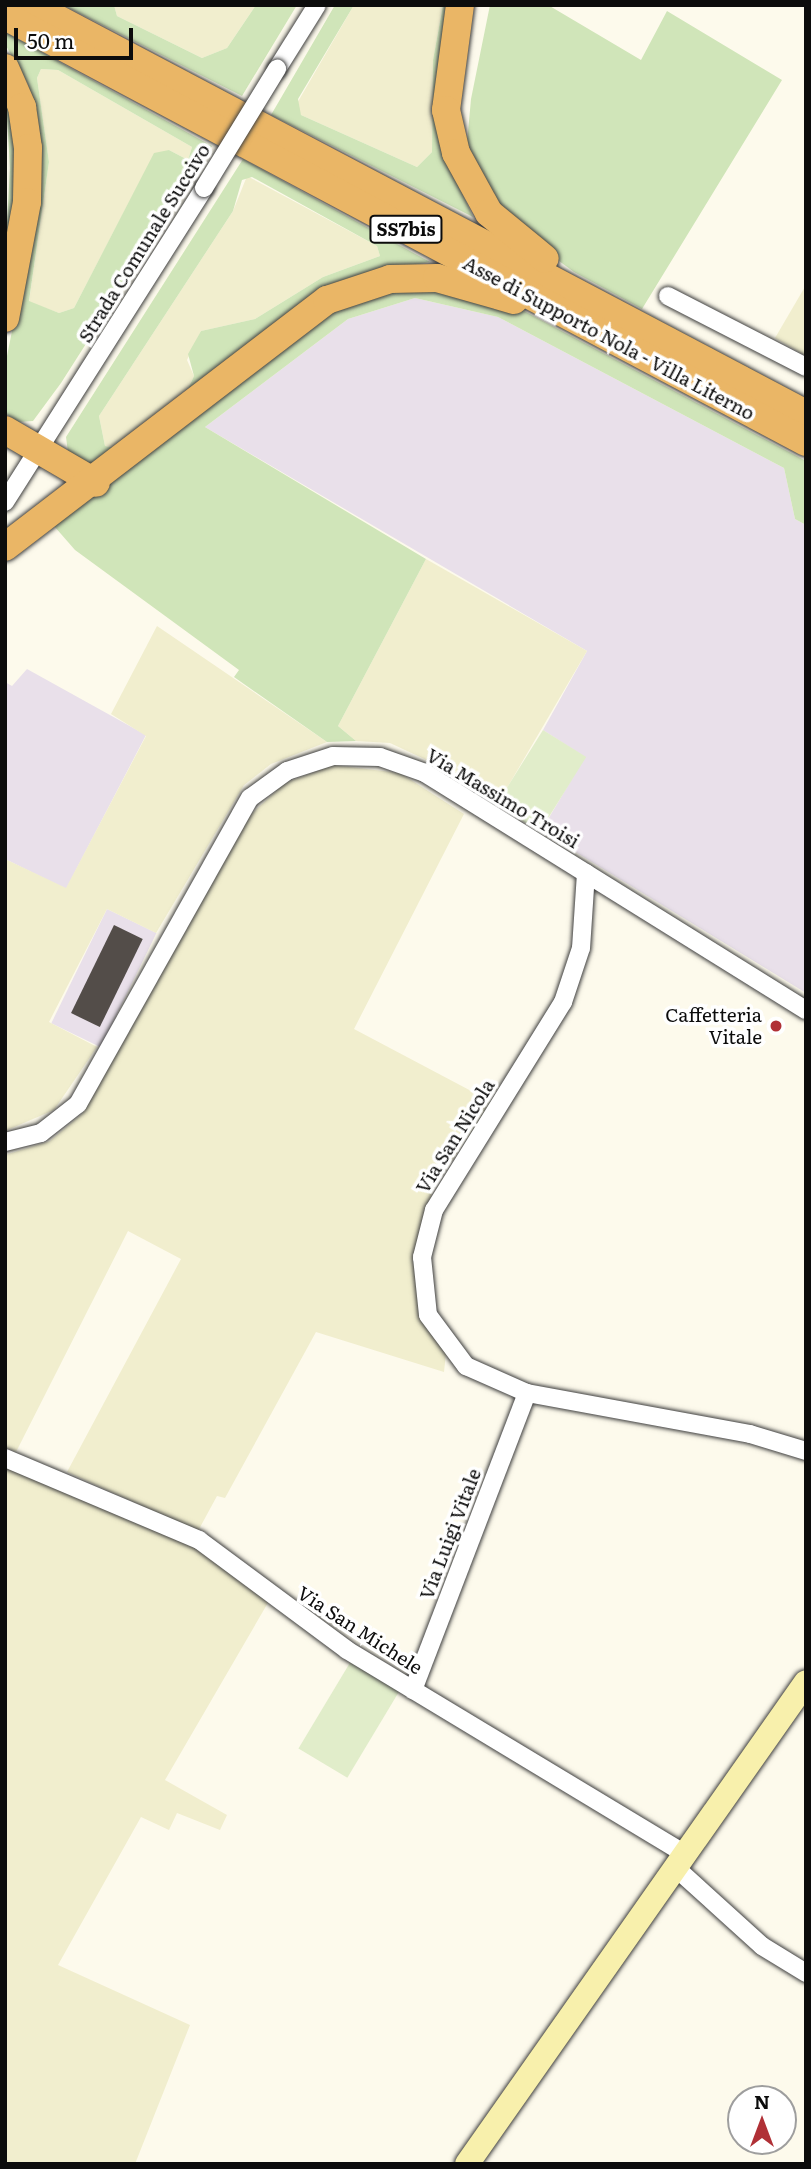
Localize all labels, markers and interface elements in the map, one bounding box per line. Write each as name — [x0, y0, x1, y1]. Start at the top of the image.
scale bar — [18, 14, 136, 58]
text: 50 m — [27, 24, 74, 55]
street label: Strada Comunale Succivo — [73, 139, 215, 347]
road number: SS7bis — [369, 214, 443, 244]
street label: Asse di Supporto Nola - Villa Literno — [459, 251, 759, 425]
street label: Via Massimo Troisi — [422, 743, 584, 853]
place label: Caffetteria Vitale — [665, 1004, 762, 1048]
marker: Caffetteria Vitale — [768, 1018, 784, 1034]
street label: Via San Nicola — [411, 1075, 499, 1197]
street label: Via Luigi Vitale — [415, 1465, 485, 1603]
street label: Via San Michele — [293, 1581, 427, 1679]
north arrow — [727, 2085, 797, 2155]
text: N — [754, 2087, 770, 2115]

